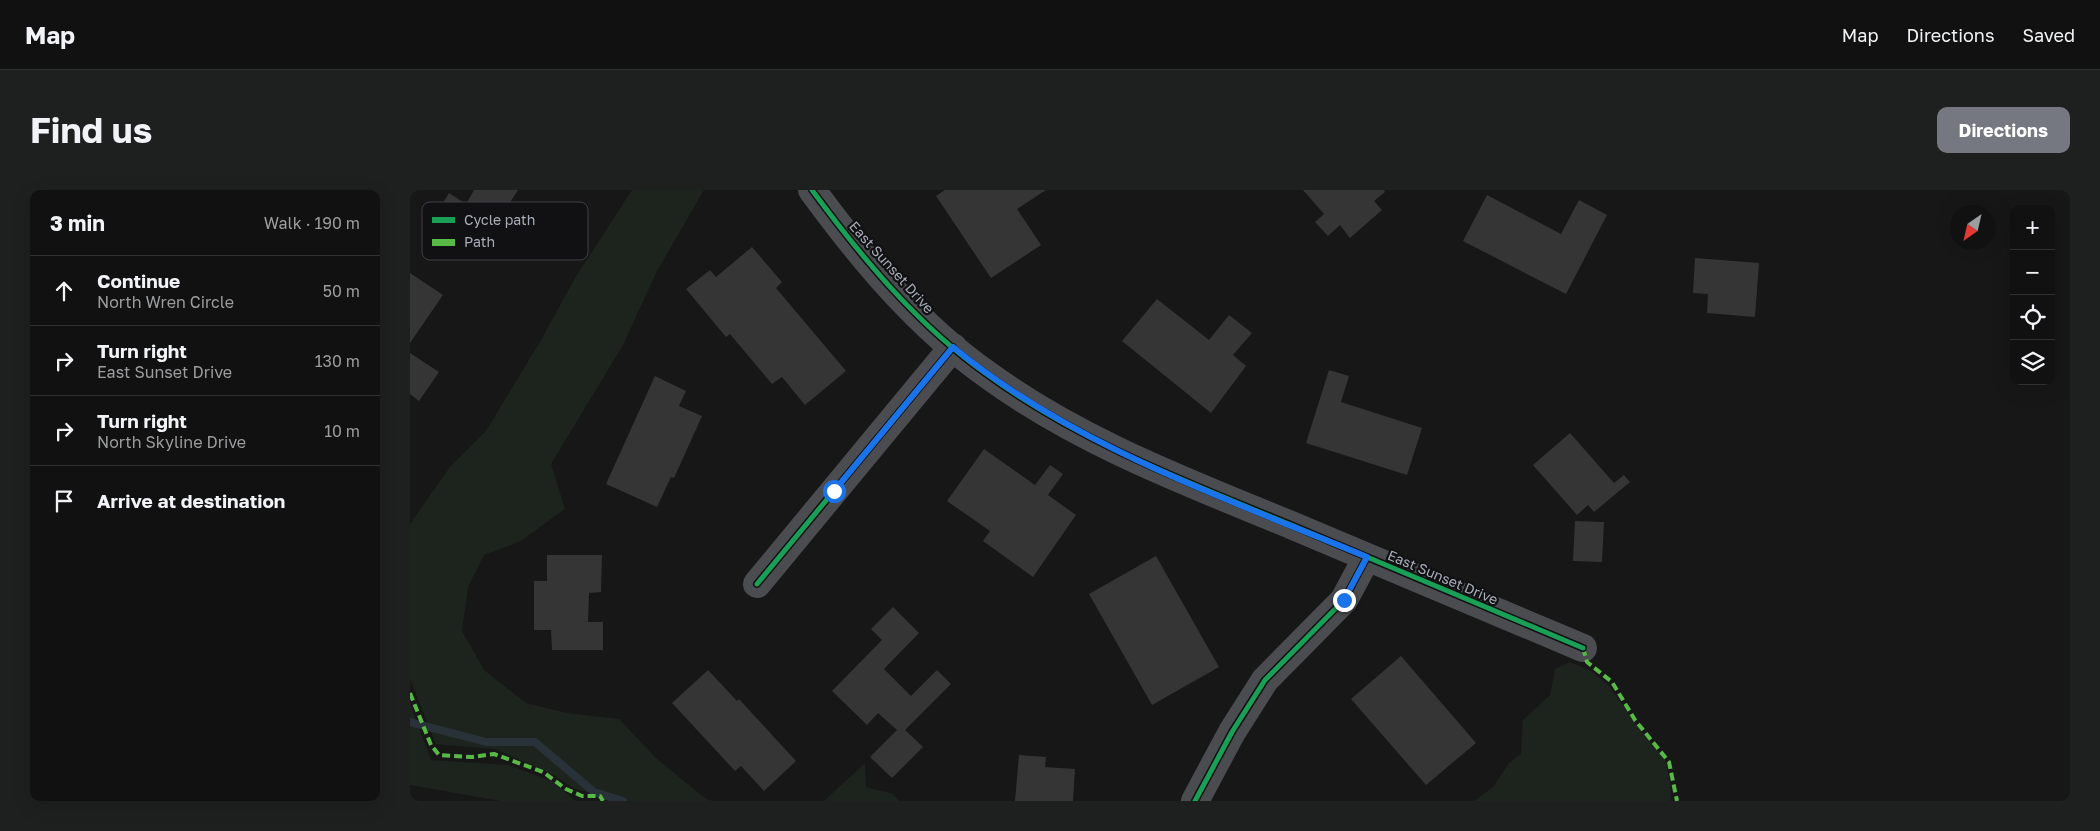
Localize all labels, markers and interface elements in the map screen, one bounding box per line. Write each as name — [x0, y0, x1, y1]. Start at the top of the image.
text: Map — [25, 20, 75, 49]
text: Map — [1842, 24, 1878, 46]
text: Directions — [1906, 24, 1994, 46]
text: Saved — [2022, 24, 2075, 46]
button: Directions — [1937, 107, 2070, 153]
text: Find us — [30, 109, 152, 151]
legend — [422, 202, 588, 260]
north arrow — [1950, 205, 1995, 250]
map controls — [2010, 205, 2055, 385]
button: + — [2010, 205, 2055, 250]
text: 3 min — [50, 210, 105, 236]
text: Cycle path — [464, 211, 535, 228]
text: Walk · 190 m — [264, 213, 360, 233]
street label: East Sunset Drive — [846, 217, 938, 317]
text: Path — [464, 233, 495, 250]
button: − — [2010, 250, 2055, 295]
text: Continue — [97, 269, 180, 292]
icon: ahead — [50, 277, 78, 305]
text: 50 m — [323, 281, 360, 301]
text: North Wren Circle — [97, 292, 234, 312]
button: locate — [2010, 295, 2055, 340]
text: Turn right — [97, 339, 187, 362]
button: layers — [2010, 340, 2055, 385]
icon: right — [50, 347, 78, 375]
text: 130 m — [315, 351, 360, 371]
text: East Sunset Drive — [97, 362, 232, 382]
text: Turn right — [97, 409, 187, 432]
icon: right — [50, 417, 78, 445]
text: 10 m — [324, 421, 360, 441]
text: North Skyline Drive — [97, 432, 246, 452]
route start — [823, 480, 846, 503]
icon: arrive — [50, 487, 78, 515]
text: Arrive at destination — [97, 489, 285, 512]
street label: East Sunset Drive — [1385, 546, 1501, 608]
route end — [1333, 589, 1356, 612]

